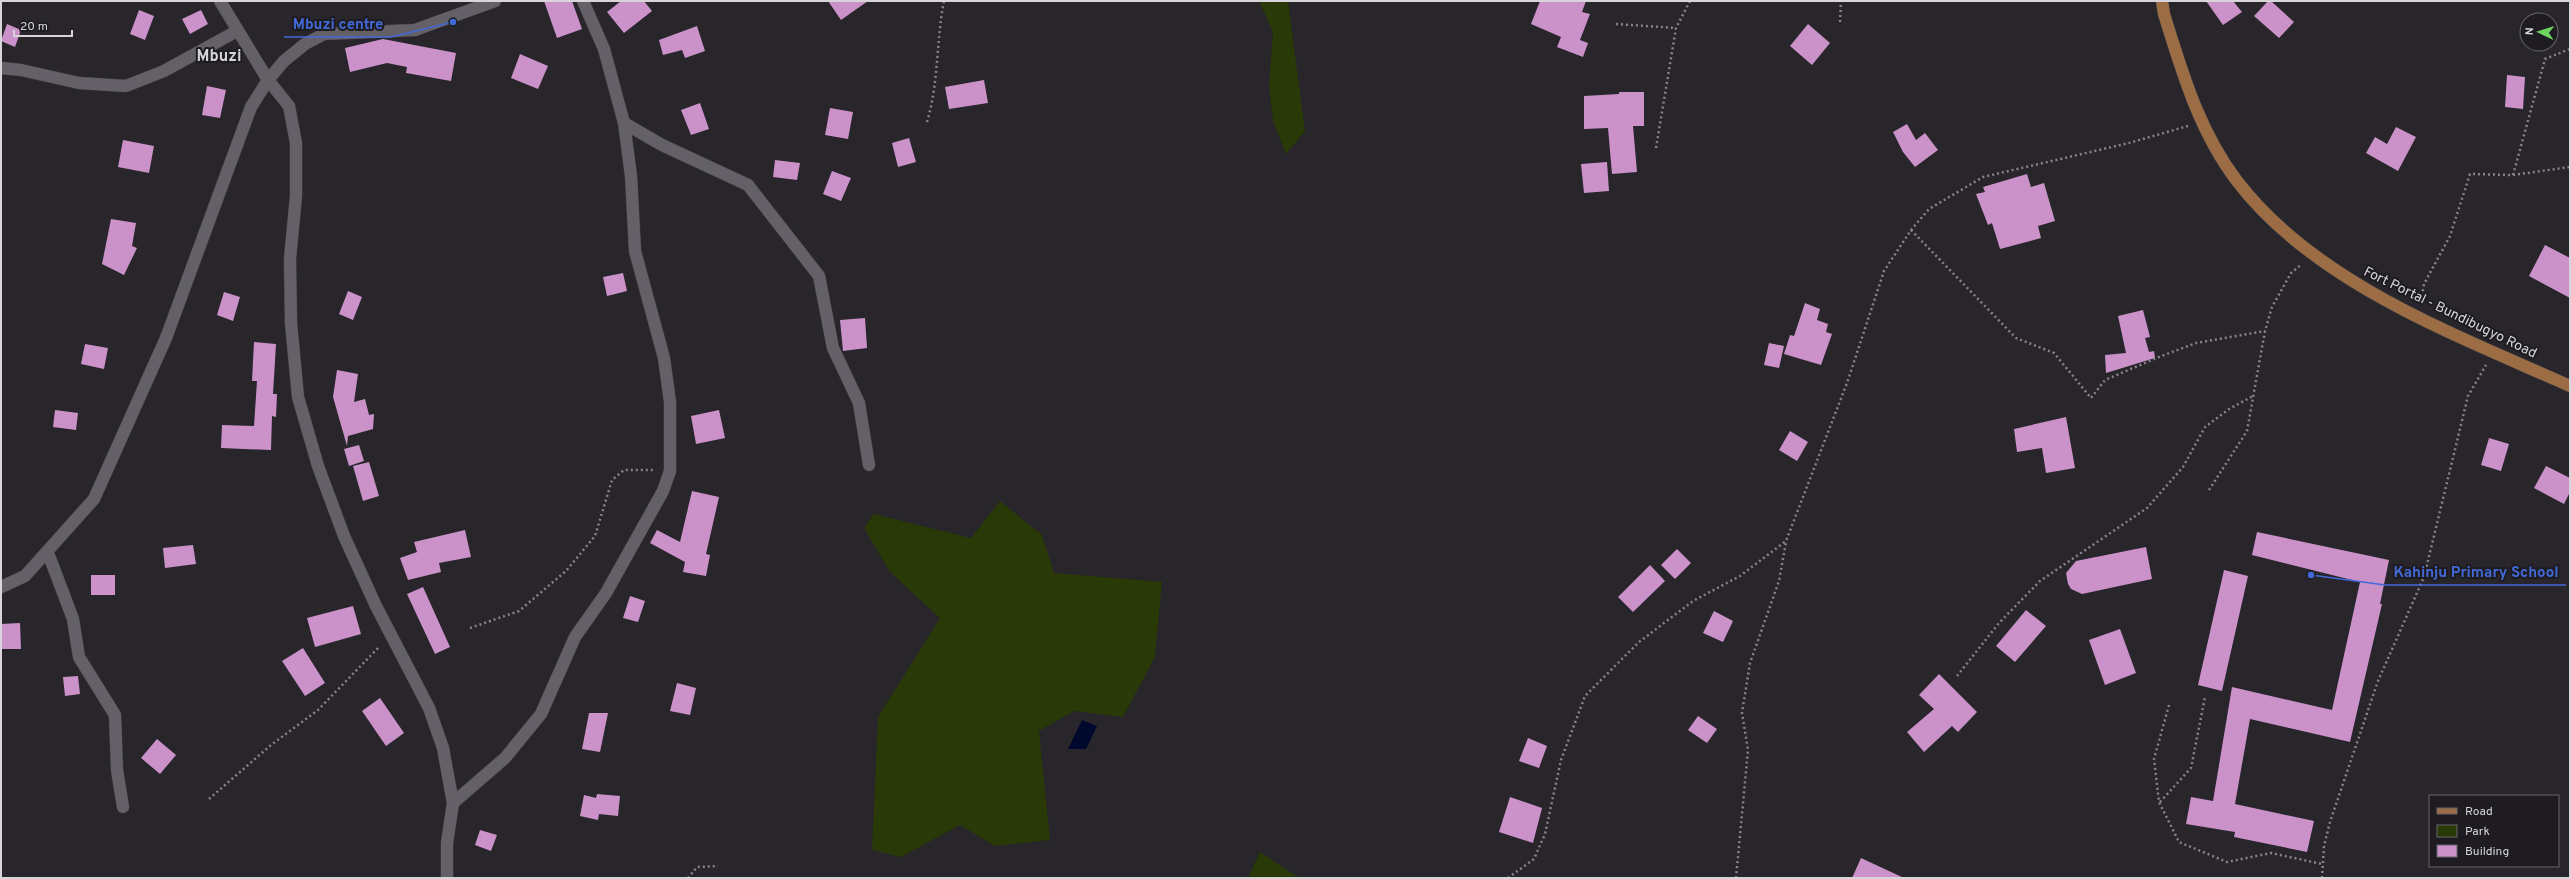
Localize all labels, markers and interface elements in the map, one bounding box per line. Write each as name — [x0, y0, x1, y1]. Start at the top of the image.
callout: Mbuzi centre — [284, 10, 391, 37]
scale bar — [14, 12, 72, 38]
north arrow — [2519, 12, 2559, 52]
text: Mbuzi centre — [293, 16, 383, 35]
text: 20 m — [20, 19, 48, 35]
text: N — [2523, 27, 2537, 36]
district label: Mbuzi — [197, 47, 241, 67]
street label: Fort Portal - Bundibugyo Road — [2361, 264, 2539, 362]
callout: Kahinju Primary School — [2385, 558, 2566, 585]
text: Kahinju Primary School — [2393, 564, 2559, 583]
legend — [2429, 795, 2559, 867]
text: Road — [2465, 804, 2493, 820]
text: Park — [2465, 824, 2490, 840]
text: Building — [2465, 844, 2509, 860]

